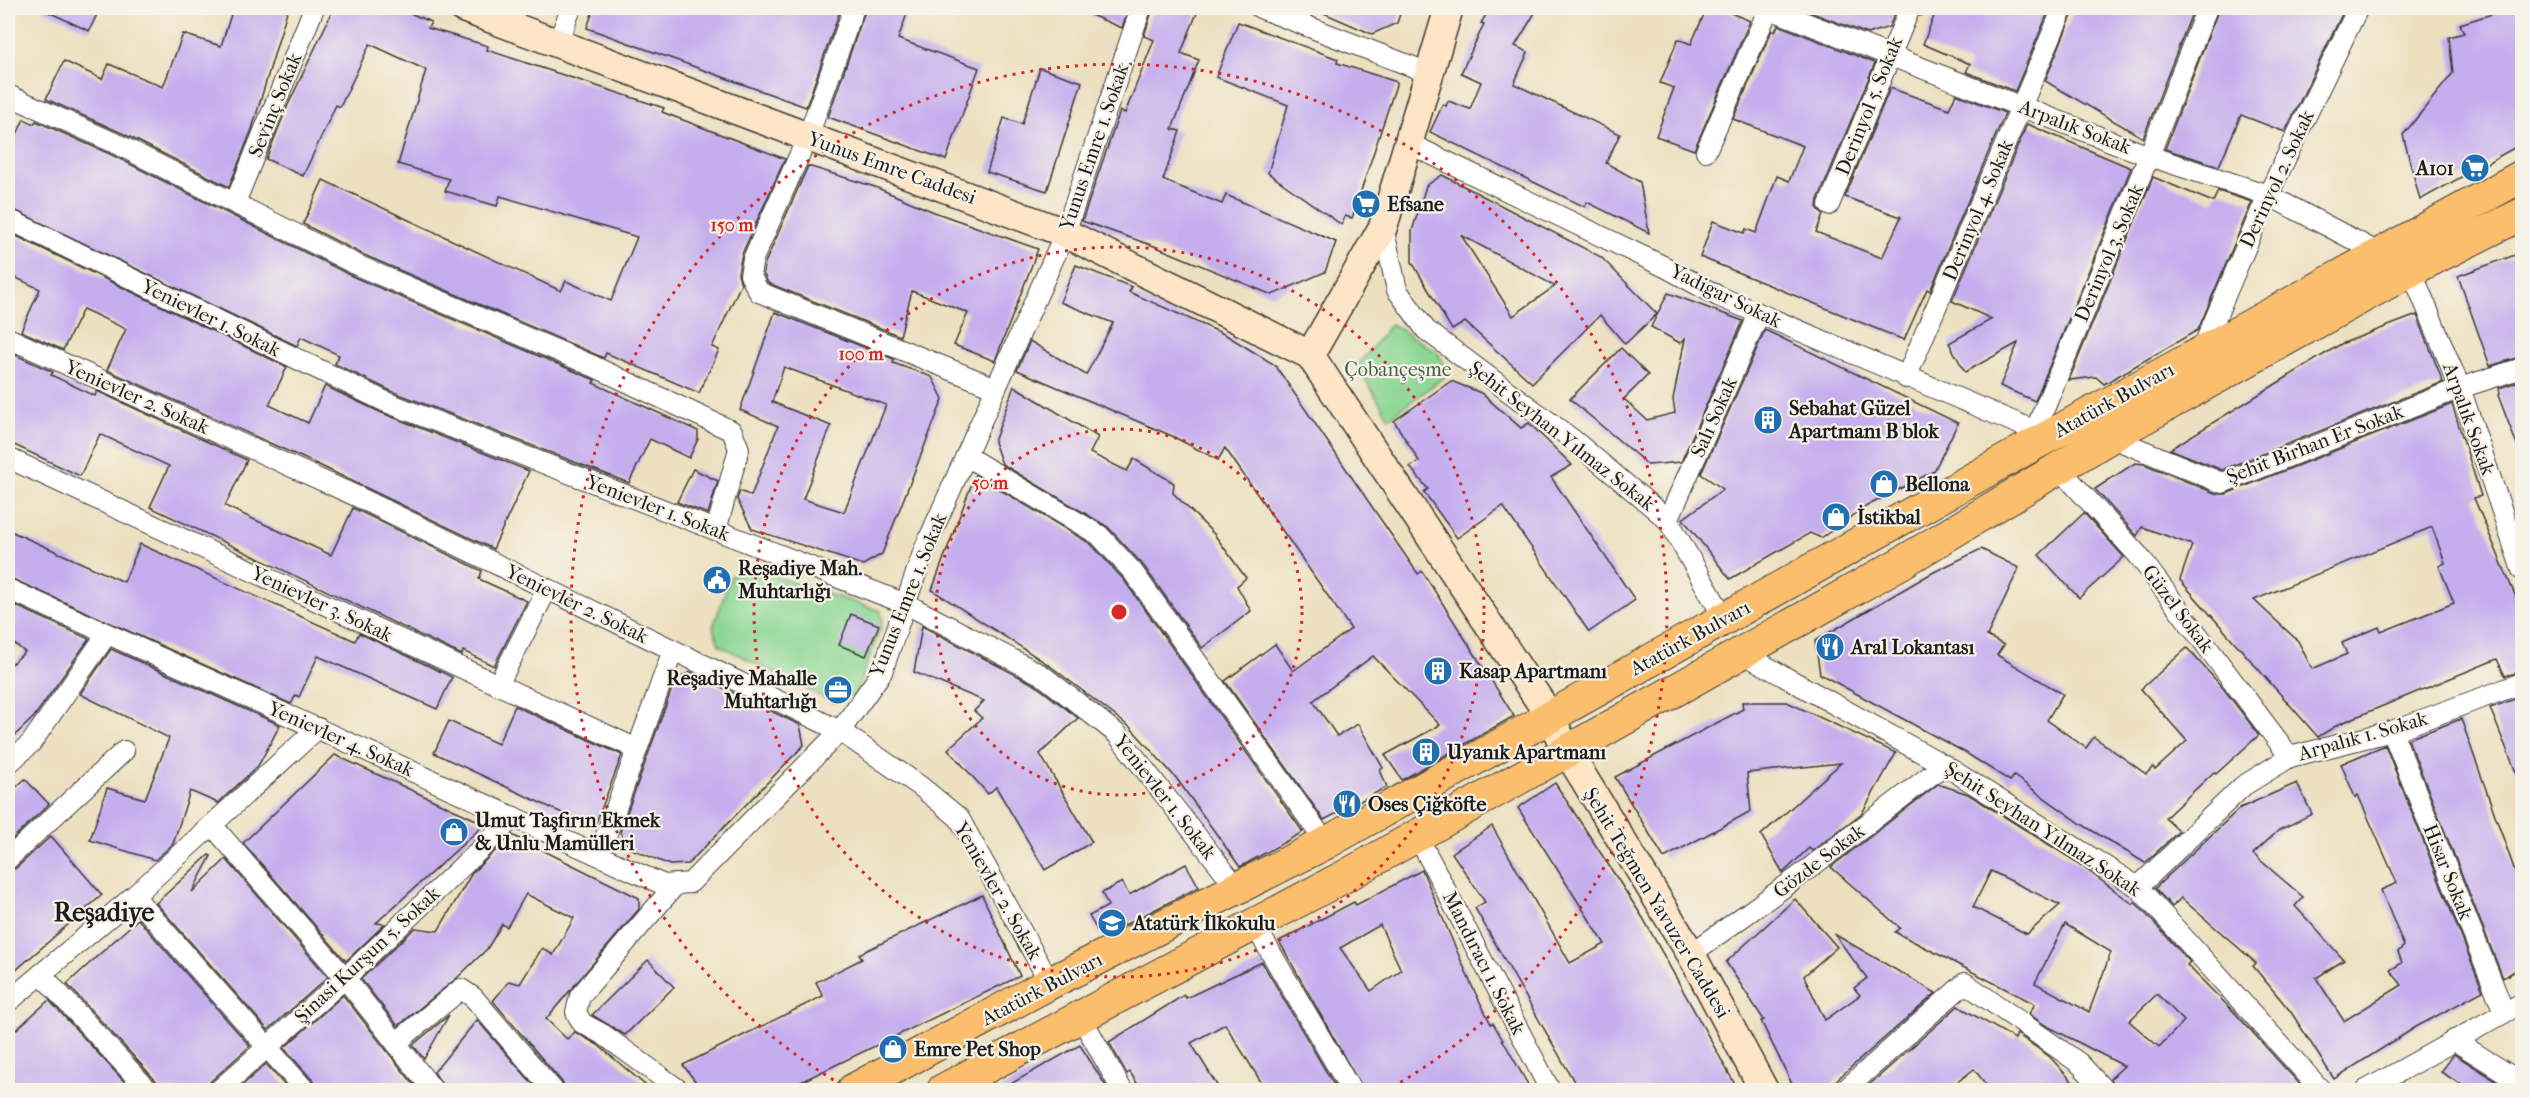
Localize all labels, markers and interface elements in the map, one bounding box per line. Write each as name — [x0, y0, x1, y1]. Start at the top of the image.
street label: Derinyol 5. Sokak — [1831, 33, 1908, 179]
street label: Sevinç Sokak — [244, 49, 307, 161]
street label: Yunus Emre 1. Sokak — [1054, 60, 1134, 234]
street label: Arpalık Sokak — [2015, 95, 2135, 159]
street label: Derinyol 2. Sokak — [2235, 106, 2319, 251]
street label: Yunus Emre Caddesi — [804, 127, 979, 209]
street label: Derinyol 4. Sokak — [1938, 135, 2018, 284]
supermarket icon: A101 — [2459, 152, 2491, 184]
place label: A101 — [2414, 157, 2454, 180]
street label: Derinyol 3. Sokak — [2070, 180, 2149, 325]
supermarket icon: Efsane — [1350, 188, 1382, 220]
place label: Efsane — [1387, 193, 1444, 216]
text: 150 m — [711, 215, 754, 236]
street label: Yadigar Sokak — [1666, 259, 1786, 333]
street label: Yenievler 1. Sokak — [137, 274, 285, 362]
text: 100 m — [838, 344, 885, 365]
street label: Yenievler 2. Sokak — [60, 354, 213, 439]
street label: Şehit Seyhan Yılmaz Sokak — [1464, 356, 1660, 516]
park label: Çobançeşme — [1344, 358, 1452, 382]
street label: Atatürk Bulvarı — [2049, 358, 2178, 443]
street label: Arpalık Sokak — [2438, 359, 2500, 479]
street label: Salı Sokak — [1686, 373, 1742, 461]
place label: Sebahat Güzel Apartmanı B blok — [1787, 397, 1939, 443]
street label: Şehit Birhan Er Sokak — [2223, 399, 2407, 488]
building icon: Sebahat Güzel Apartmanı B blok — [1752, 404, 1784, 436]
shop icon: Bellona — [1868, 468, 1900, 500]
street label: Yenievler 1. Sokak — [582, 470, 734, 546]
text: 50 m — [972, 473, 1009, 494]
place label: Bellona — [1905, 473, 1970, 496]
shop icon: İstikbal — [1820, 501, 1852, 533]
place label: İstikbal — [1857, 504, 1921, 529]
street label: Yunus Emre 1. Sokak — [864, 509, 952, 681]
place label: Reşadiye Mah. Muhtarlığı — [737, 557, 862, 603]
street label: Yenievler 2. Sokak — [501, 559, 652, 649]
street label: Yenievler 3. Sokak — [247, 561, 397, 647]
street label: Güzel Sokak — [2137, 561, 2219, 658]
public building icon: Reşadiye Mah. Muhtarlığı — [701, 564, 733, 596]
street label: Atatürk Bulvarı — [1625, 596, 1754, 681]
centre of rings — [1109, 602, 1129, 622]
restaurant icon: Aral Lokantası — [1814, 631, 1846, 663]
place label: Aral Lokantası — [1849, 636, 1975, 659]
building icon: Kasap Apartmanı — [1422, 655, 1454, 687]
place label: Kasap Apartmanı — [1459, 660, 1608, 683]
place label: Reşadiye Mahalle Muhtarlığı — [667, 667, 818, 713]
office icon: Reşadiye Mahalle Muhtarlığı — [822, 674, 854, 706]
street label: Yenievler 4. Sokak — [264, 696, 418, 782]
street label: Arpalık 1. Sokak — [2295, 706, 2431, 766]
street label: Yenievler 1. Sokak — [1108, 729, 1221, 865]
building icon: Uyanık Apartmanı — [1410, 736, 1442, 768]
place label: Uyanık Apartmanı — [1446, 741, 1607, 764]
street label: Şehit Seyhan Yılmaz Sokak — [1940, 757, 2146, 902]
street label: Şehit Teğmen Yavuzer Caddesi — [1579, 784, 1735, 1022]
restaurant icon: Oses Çiğköfte — [1331, 788, 1363, 820]
place label: Oses Çiğköfte — [1368, 793, 1486, 817]
place label: Umut Taşfırın Ekmek & Unlu Mamülleri — [474, 809, 661, 855]
shop icon: Umut Taşfırın Ekmek & Unlu Mamülleri — [438, 816, 470, 848]
street label: Yenievler 2. Sokak — [949, 817, 1047, 965]
street label: Gözde Sokak — [1769, 819, 1870, 903]
street label: Hisar Sokak — [2418, 821, 2478, 924]
street label: Şinasi Kurşun 5. Sokak — [290, 881, 445, 1028]
street label: Mandıracı 1. Sokak — [1438, 887, 1530, 1039]
district label: Reşadiye — [54, 897, 154, 929]
school or university icon: Atatürk İlkokulu — [1096, 907, 1128, 939]
place label: Atatürk İlkokulu — [1131, 910, 1276, 935]
street label: Atatürk Bulvarı — [977, 947, 1106, 1031]
shop icon: Emre Pet Shop — [877, 1033, 909, 1065]
place label: Emre Pet Shop — [914, 1038, 1041, 1061]

